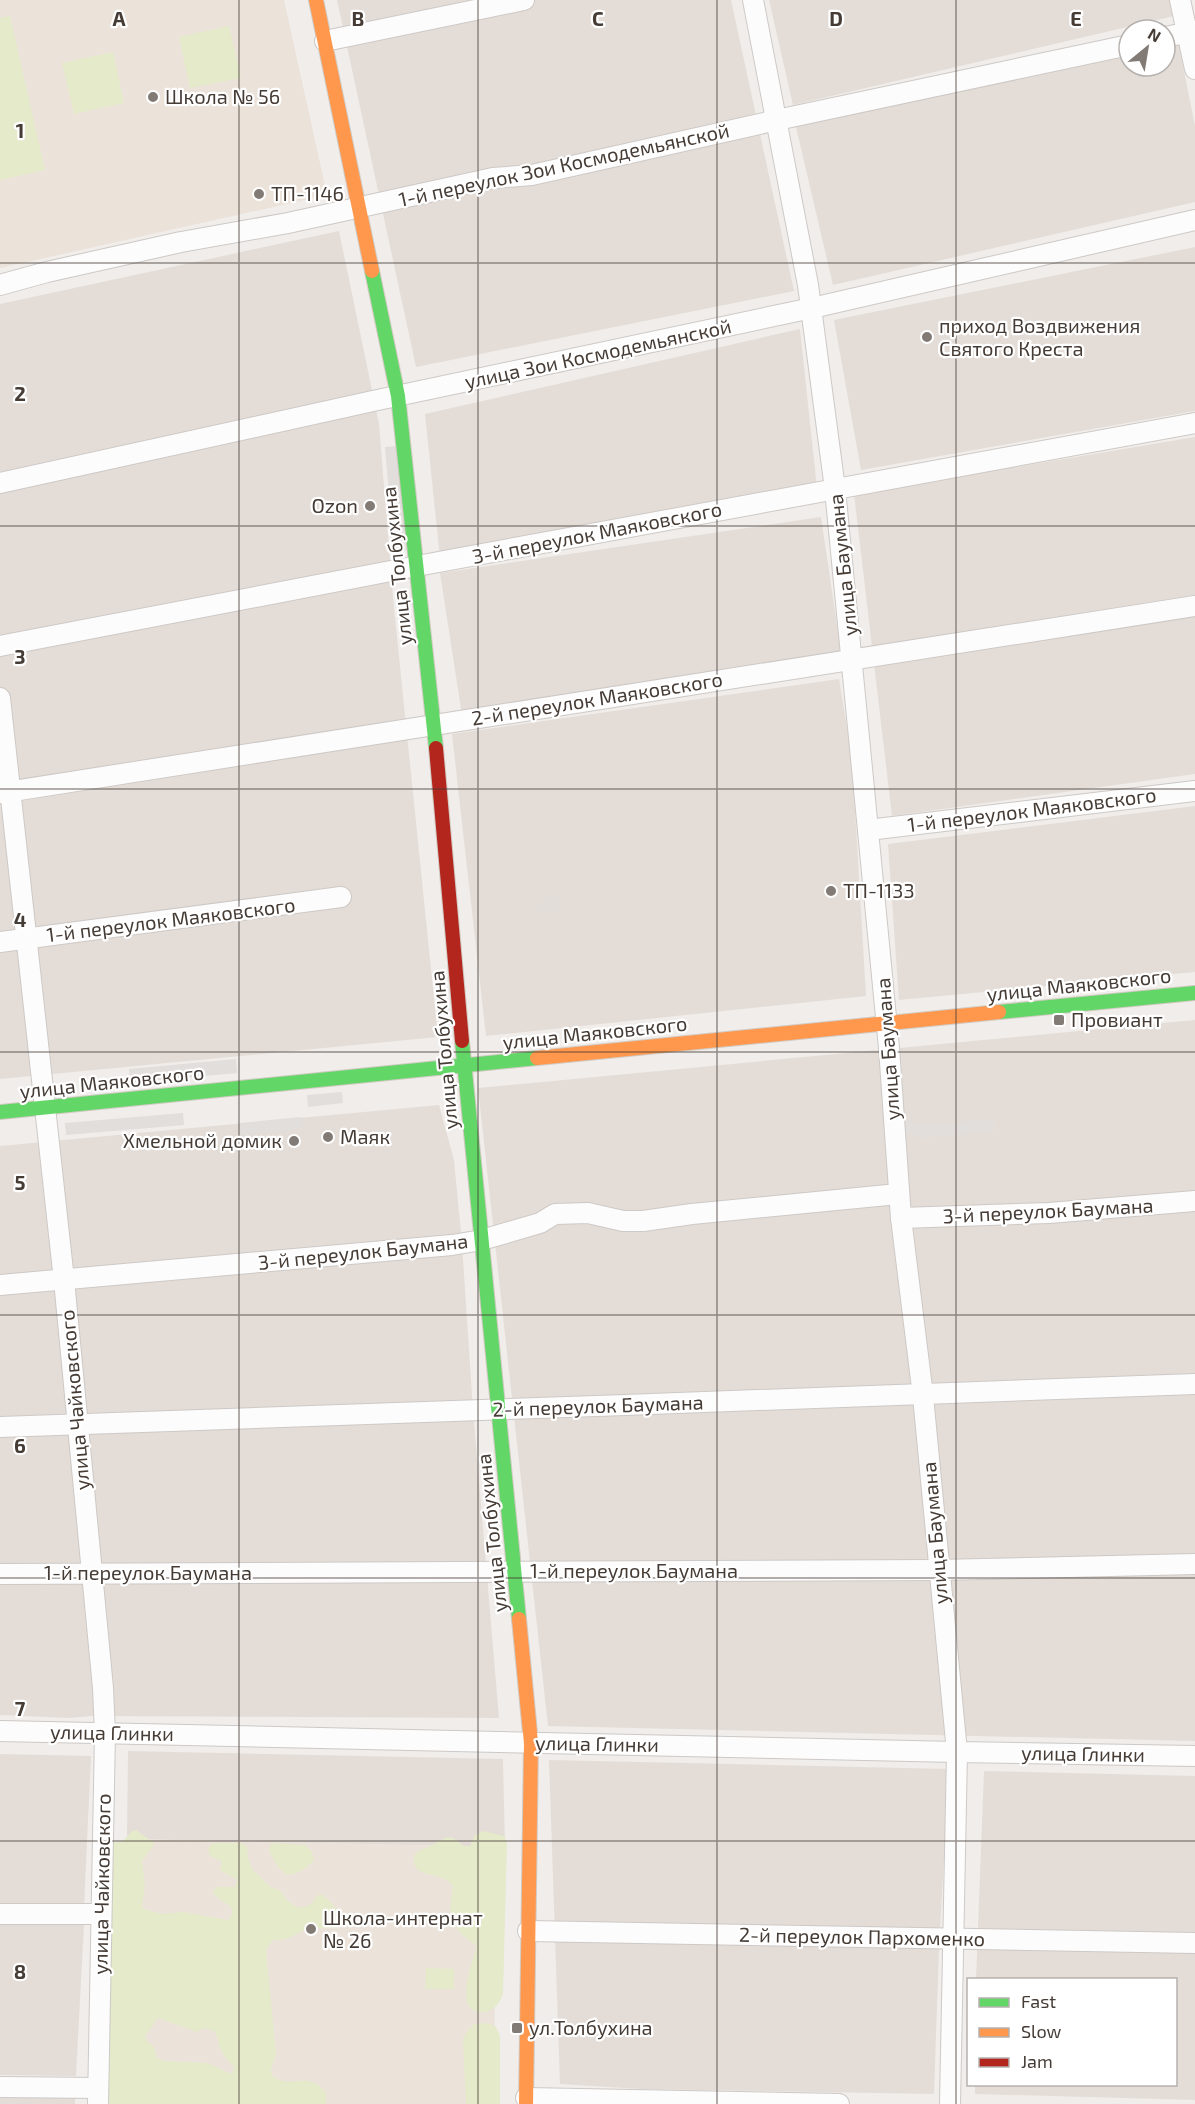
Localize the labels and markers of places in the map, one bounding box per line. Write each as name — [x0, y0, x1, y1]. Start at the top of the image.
place label: Школа № 56 — [165, 84, 280, 108]
marker: Школа № 56 — [146, 90, 160, 104]
place label: ТП-1146 — [271, 181, 344, 205]
marker: ТП-1146 — [252, 187, 266, 201]
place label: приход Воздвижения Святого Креста — [939, 313, 1140, 360]
marker: приход Воздвижения Святого Креста — [920, 330, 934, 344]
place label: Ozon — [311, 493, 358, 517]
marker: Ozon — [363, 499, 377, 513]
place label: ТП-1133 — [843, 878, 915, 902]
marker: ТП-1133 — [824, 884, 838, 898]
place label: Провиант — [1071, 1007, 1163, 1031]
marker: Провиант — [1052, 1013, 1066, 1027]
place label: Маяк — [340, 1124, 390, 1148]
place label: Хмельной домик — [123, 1128, 282, 1152]
marker: Маяк — [321, 1130, 335, 1144]
marker: Хмельной домик — [287, 1134, 301, 1148]
place label: Школа-интернат № 26 — [323, 1905, 483, 1952]
marker: Школа-интернат № 26 — [304, 1922, 318, 1936]
place label: ул.Толбухина — [529, 2015, 653, 2040]
marker: ул.Толбухина — [510, 2021, 524, 2035]

